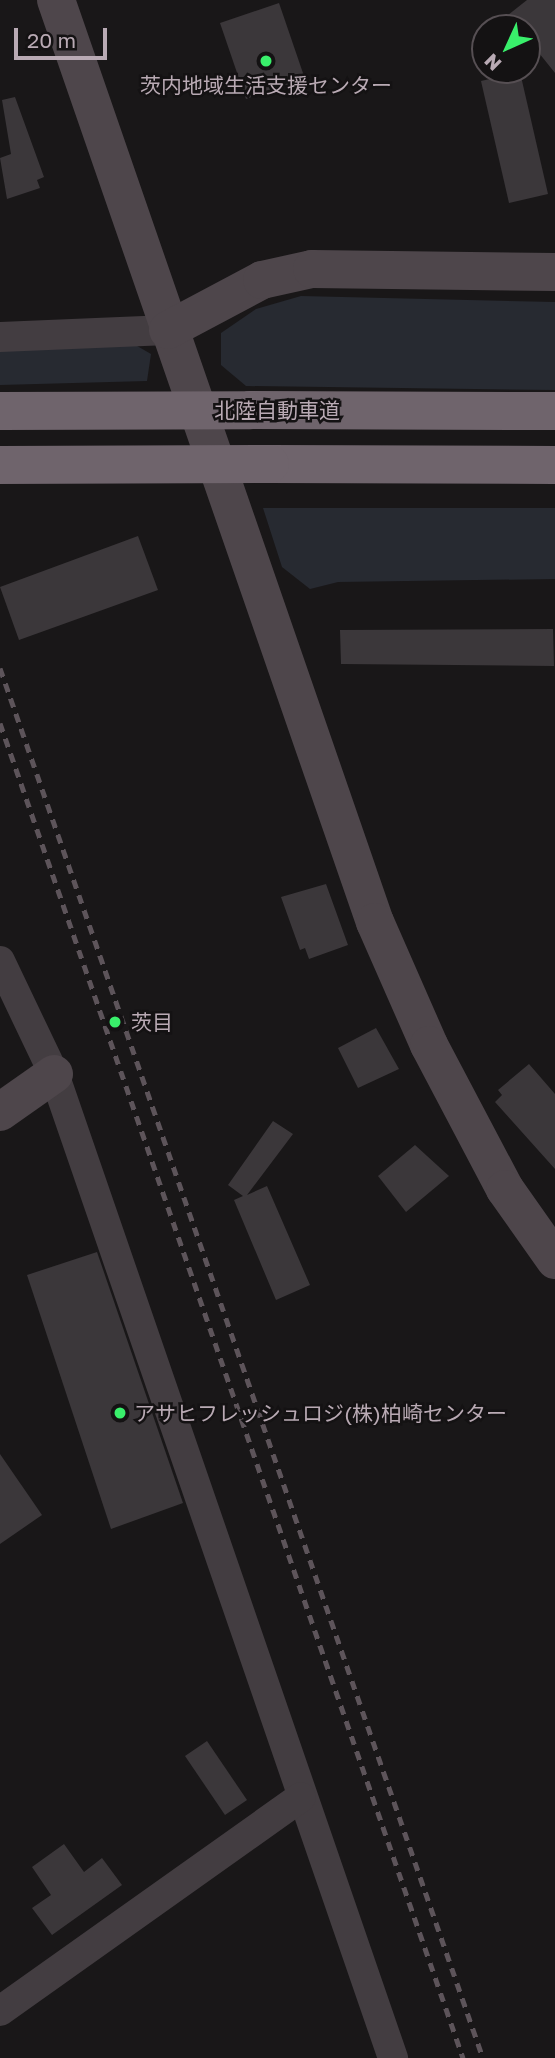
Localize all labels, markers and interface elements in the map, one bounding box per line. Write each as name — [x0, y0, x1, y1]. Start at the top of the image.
scale bar — [18, 14, 110, 58]
north arrow — [471, 14, 541, 84]
text: 20 m — [27, 27, 76, 53]
text: N — [479, 50, 505, 76]
marker: 茨内地域生活支援センター — [258, 53, 274, 69]
place label: 茨内地域生活支援センター — [140, 72, 392, 98]
street label: 北陸自動車道 — [214, 397, 340, 423]
place label: 茨目 — [131, 1009, 173, 1035]
marker: 茨目 — [105, 1012, 125, 1032]
place label: アサヒフレッシュロジ(株)柏崎センター — [134, 1400, 507, 1426]
marker: アサヒフレッシュロジ(株)柏崎センター — [112, 1405, 128, 1421]

